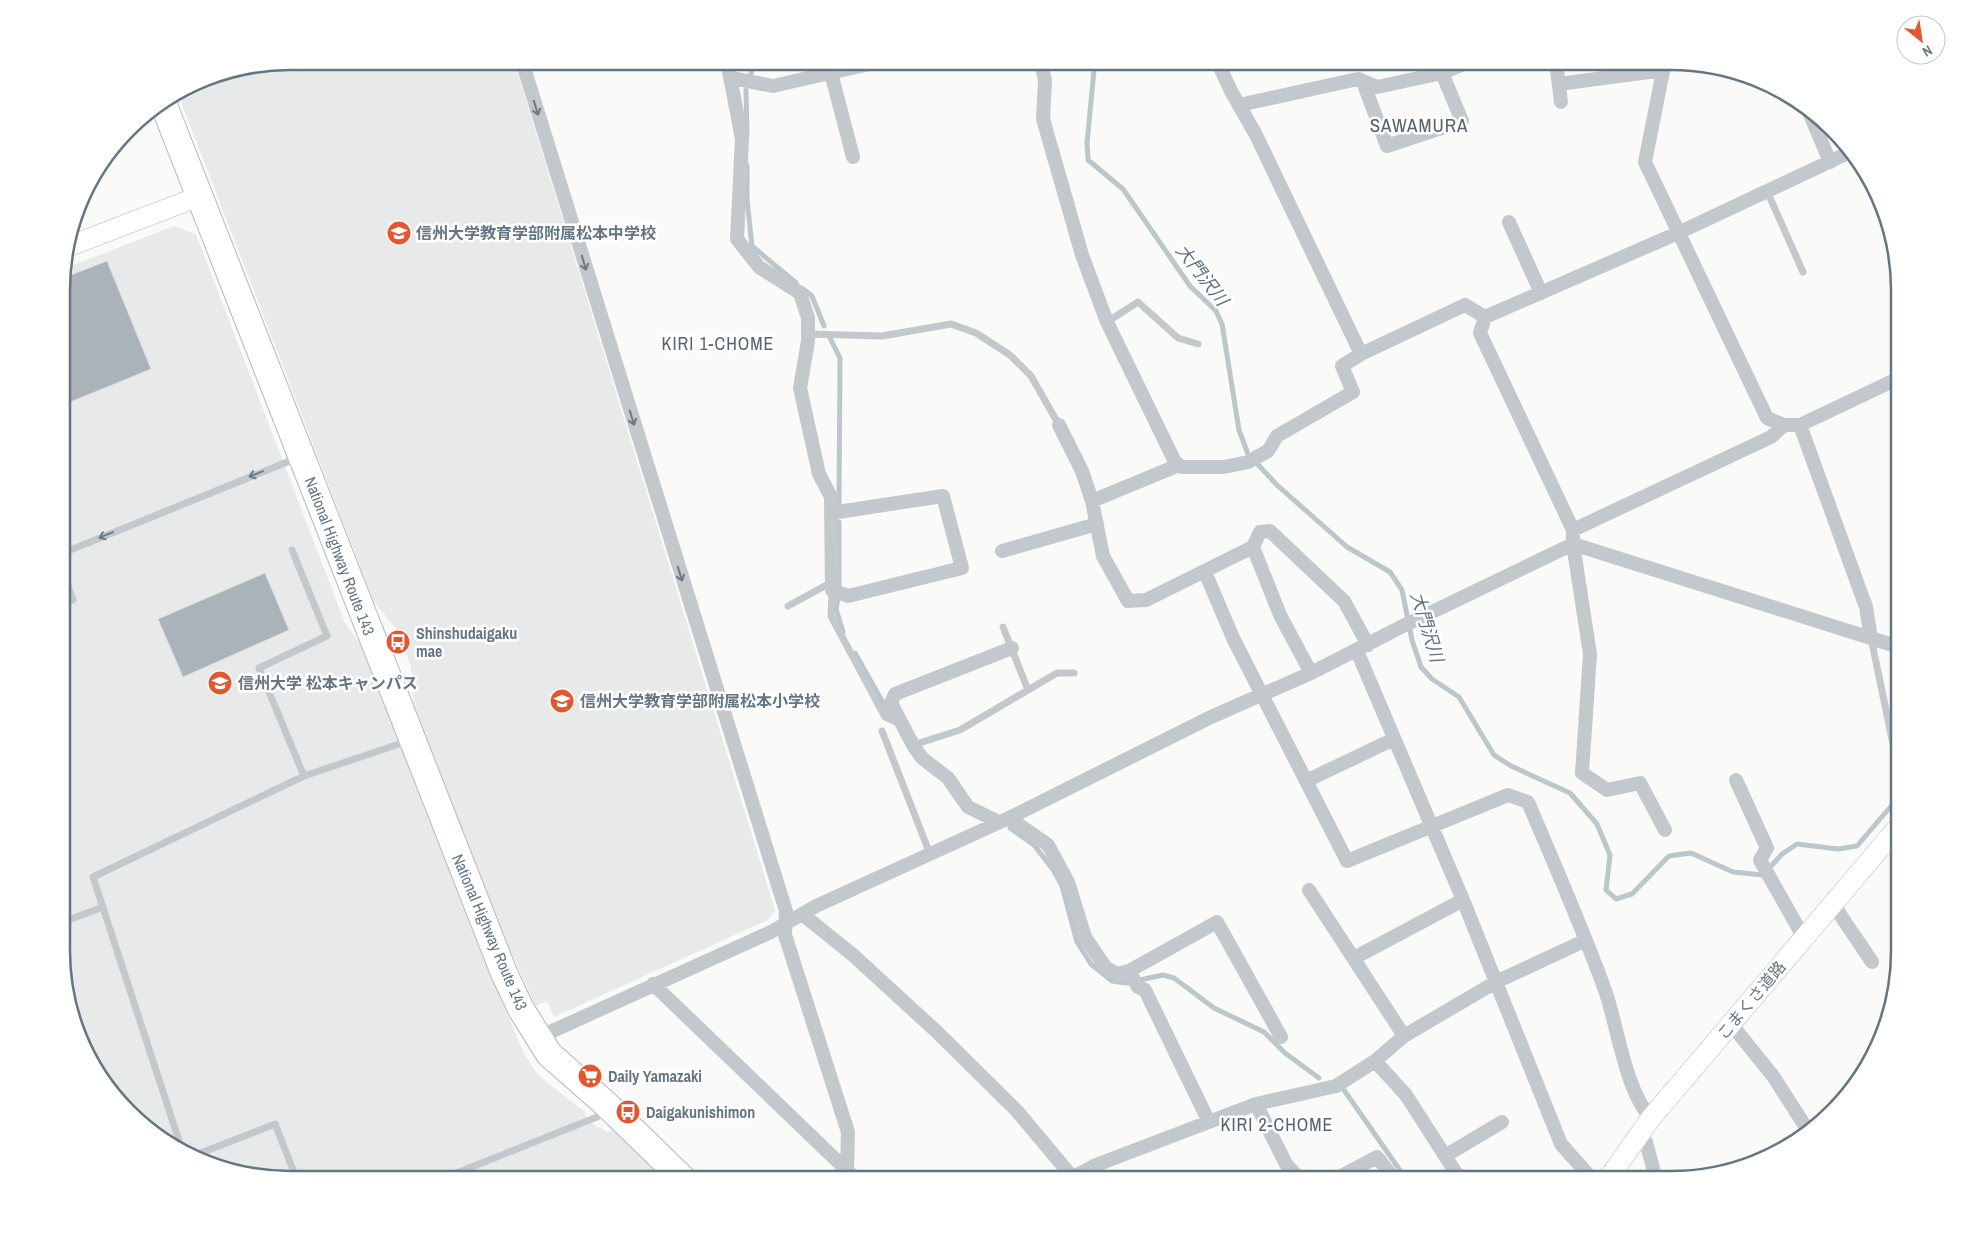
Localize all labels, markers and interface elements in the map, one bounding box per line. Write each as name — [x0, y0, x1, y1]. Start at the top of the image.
north arrow — [1896, 15, 1946, 65]
text: N — [1919, 41, 1936, 61]
one-way arrow — [531, 100, 541, 116]
district label: SAWAMURA — [1370, 112, 1468, 138]
school or university icon: 信州大学教育学部附属松本中学校 — [386, 220, 412, 246]
place label: 信州大学教育学部附属松本中学校 — [415, 222, 656, 244]
water label: 大門沢川 — [1170, 239, 1236, 312]
one-way arrow — [580, 255, 589, 270]
district label: KIRI 1-CHOME — [662, 331, 774, 356]
one-way arrow — [628, 410, 638, 426]
one-way arrow — [249, 470, 264, 480]
street label: National Highway Route 143 — [300, 474, 380, 638]
one-way arrow — [98, 532, 113, 541]
one-way arrow — [676, 565, 686, 581]
water label: 大門沢川 — [1405, 589, 1451, 667]
place label: Shinshudaigaku mae — [416, 622, 517, 662]
bus stop icon: Shinshudaigaku mae — [385, 629, 411, 655]
school or university icon: 信州大学 松本キャンパス — [207, 670, 233, 696]
place label: 信州大学 松本キャンパス — [237, 672, 418, 694]
school or university icon: 信州大学教育学部附属松本小学校 — [549, 688, 575, 714]
place label: 信州大学教育学部附属松本小学校 — [579, 690, 820, 712]
street label: National Highway Route 143 — [447, 850, 533, 1014]
street label: こまくさ道路 — [1712, 956, 1790, 1044]
supermarket icon: Daily Yamazaki — [577, 1063, 603, 1089]
place label: Daily Yamazaki — [608, 1065, 702, 1087]
bus stop icon: Daigakunishimon — [615, 1099, 641, 1125]
place label: Daigakunishimon — [646, 1101, 755, 1123]
district label: KIRI 2-CHOME — [1221, 1112, 1333, 1137]

